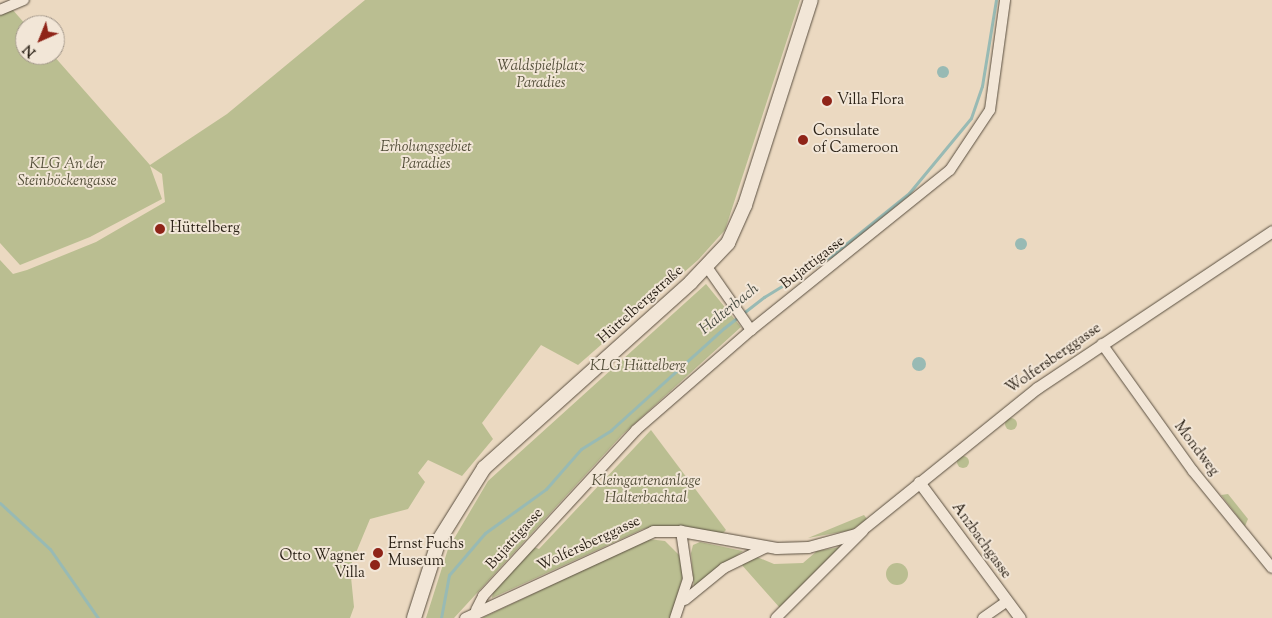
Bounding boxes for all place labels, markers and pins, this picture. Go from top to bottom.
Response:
place label: Villa Flora [837,92,904,110]
marker: Villa Flora [821,95,833,107]
place label: Consulate of Cameroon [813,122,899,157]
marker: Consulate of Cameroon [797,134,809,146]
place label: Hüttelberg [170,220,240,238]
marker: Hüttelberg [154,223,166,235]
place label: Ernst Fuchs Museum [388,535,464,570]
place label: Otto Wagner Villa [279,547,365,582]
marker: Ernst Fuchs Museum [372,547,384,559]
marker: Otto Wagner Villa [369,559,381,571]

